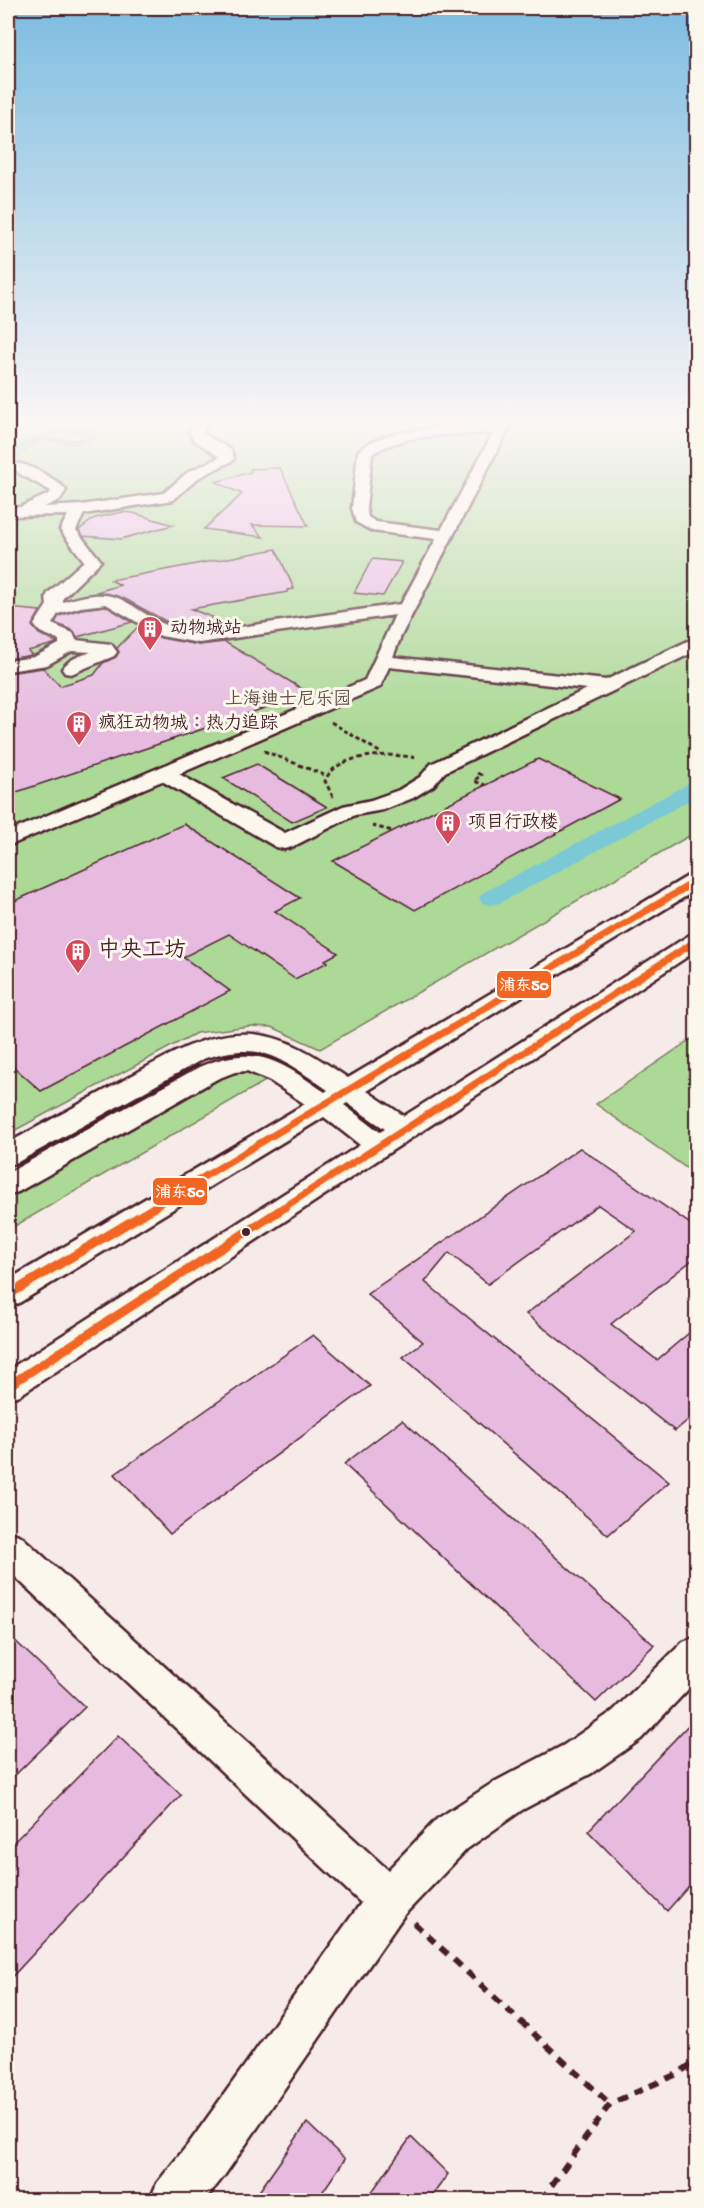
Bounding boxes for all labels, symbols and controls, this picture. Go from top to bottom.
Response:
building icon: 动物城站 [135,614,165,652]
place label: 动物城站 [170,618,242,640]
park label: 上海迪士尼乐园 [225,689,351,711]
building icon: 疯狂动物城：热力追踪 [64,709,94,747]
place label: 疯狂动物城：热力追踪 [98,713,278,735]
building icon: 项目行政楼 [433,808,463,846]
place label: 项目行政楼 [468,812,558,834]
building icon: 中央工坊 [63,937,93,975]
place label: 中央工坊 [98,937,186,965]
line badge: 浦东50 [496,970,552,999]
text: 浦东50 [499,976,549,997]
line badge: 浦东50 [152,1177,208,1206]
text: 浦东50 [155,1183,205,1204]
unlabelled marker [240,1226,252,1238]

